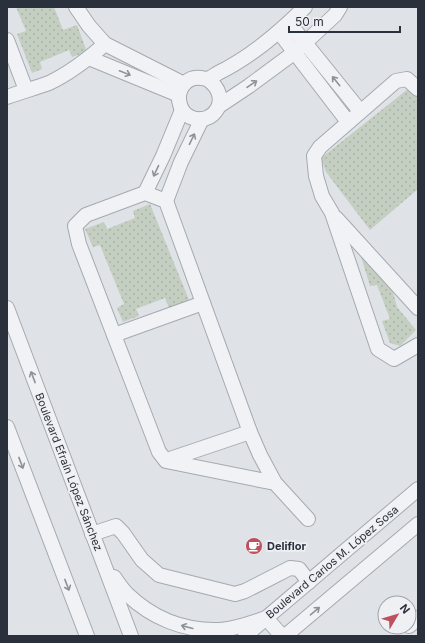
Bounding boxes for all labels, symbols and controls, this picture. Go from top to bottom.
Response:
scale bar [289,8,400,34]
text: 50 m [295,14,324,29]
one-way arrow [119,70,131,77]
one-way arrow [331,75,340,86]
one-way arrow [246,80,258,88]
one-way arrow [189,134,196,146]
one-way arrow [152,165,159,177]
one-way arrow [28,372,36,384]
street label: Boulevard Efraín López Sánchez [32,391,106,553]
one-way arrow [17,457,25,469]
street label: Boulevard Carlos M. López Sosa [263,502,401,622]
cafe icon: Deliflor [244,536,264,556]
place label: Deliflor [267,539,307,553]
one-way arrow [64,579,72,591]
north arrow [377,595,417,635]
text: N [397,601,413,616]
one-way arrow [310,606,320,615]
one-way arrow [181,623,194,630]

